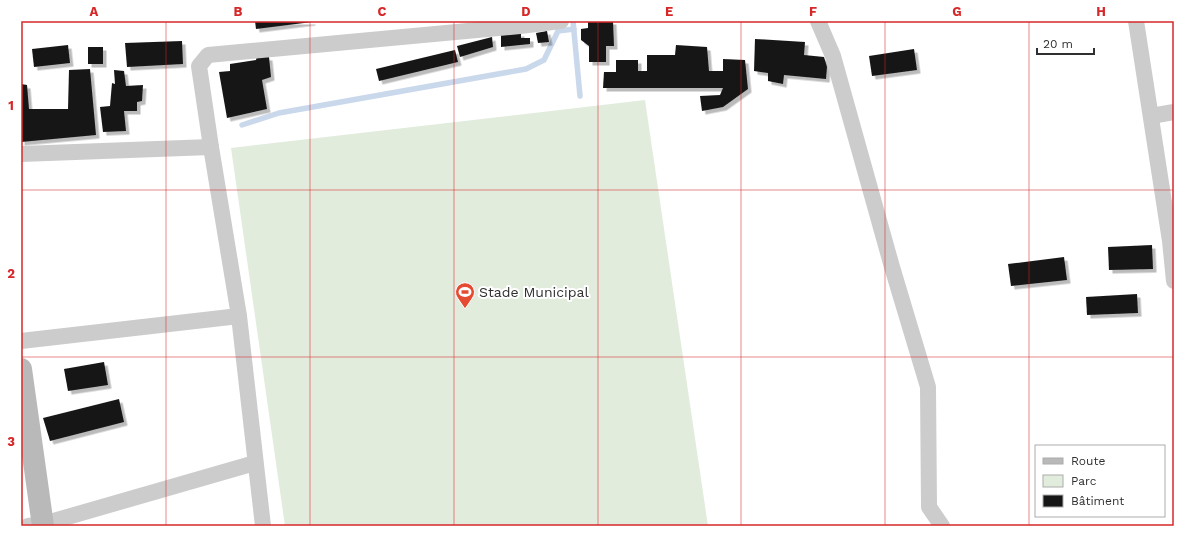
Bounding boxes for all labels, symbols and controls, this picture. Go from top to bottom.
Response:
text: A [90,4,99,19]
text: B [234,4,243,19]
text: C [378,4,387,19]
text: D [521,4,531,19]
text: E [665,4,673,19]
text: F [809,4,817,19]
text: G [952,4,962,19]
text: H [1096,4,1106,19]
scale bar [1037,30,1094,56]
text: 20 m [1043,37,1073,51]
text: 1 [8,98,14,113]
text: 2 [7,266,15,281]
sports icon: Stade Municipal [454,281,476,309]
place label: Stade Municipal [479,284,590,300]
text: 3 [7,434,15,449]
legend [1035,445,1165,517]
text: Route [1071,454,1105,468]
text: Parc [1071,474,1097,488]
text: Bâtiment [1071,494,1124,508]

